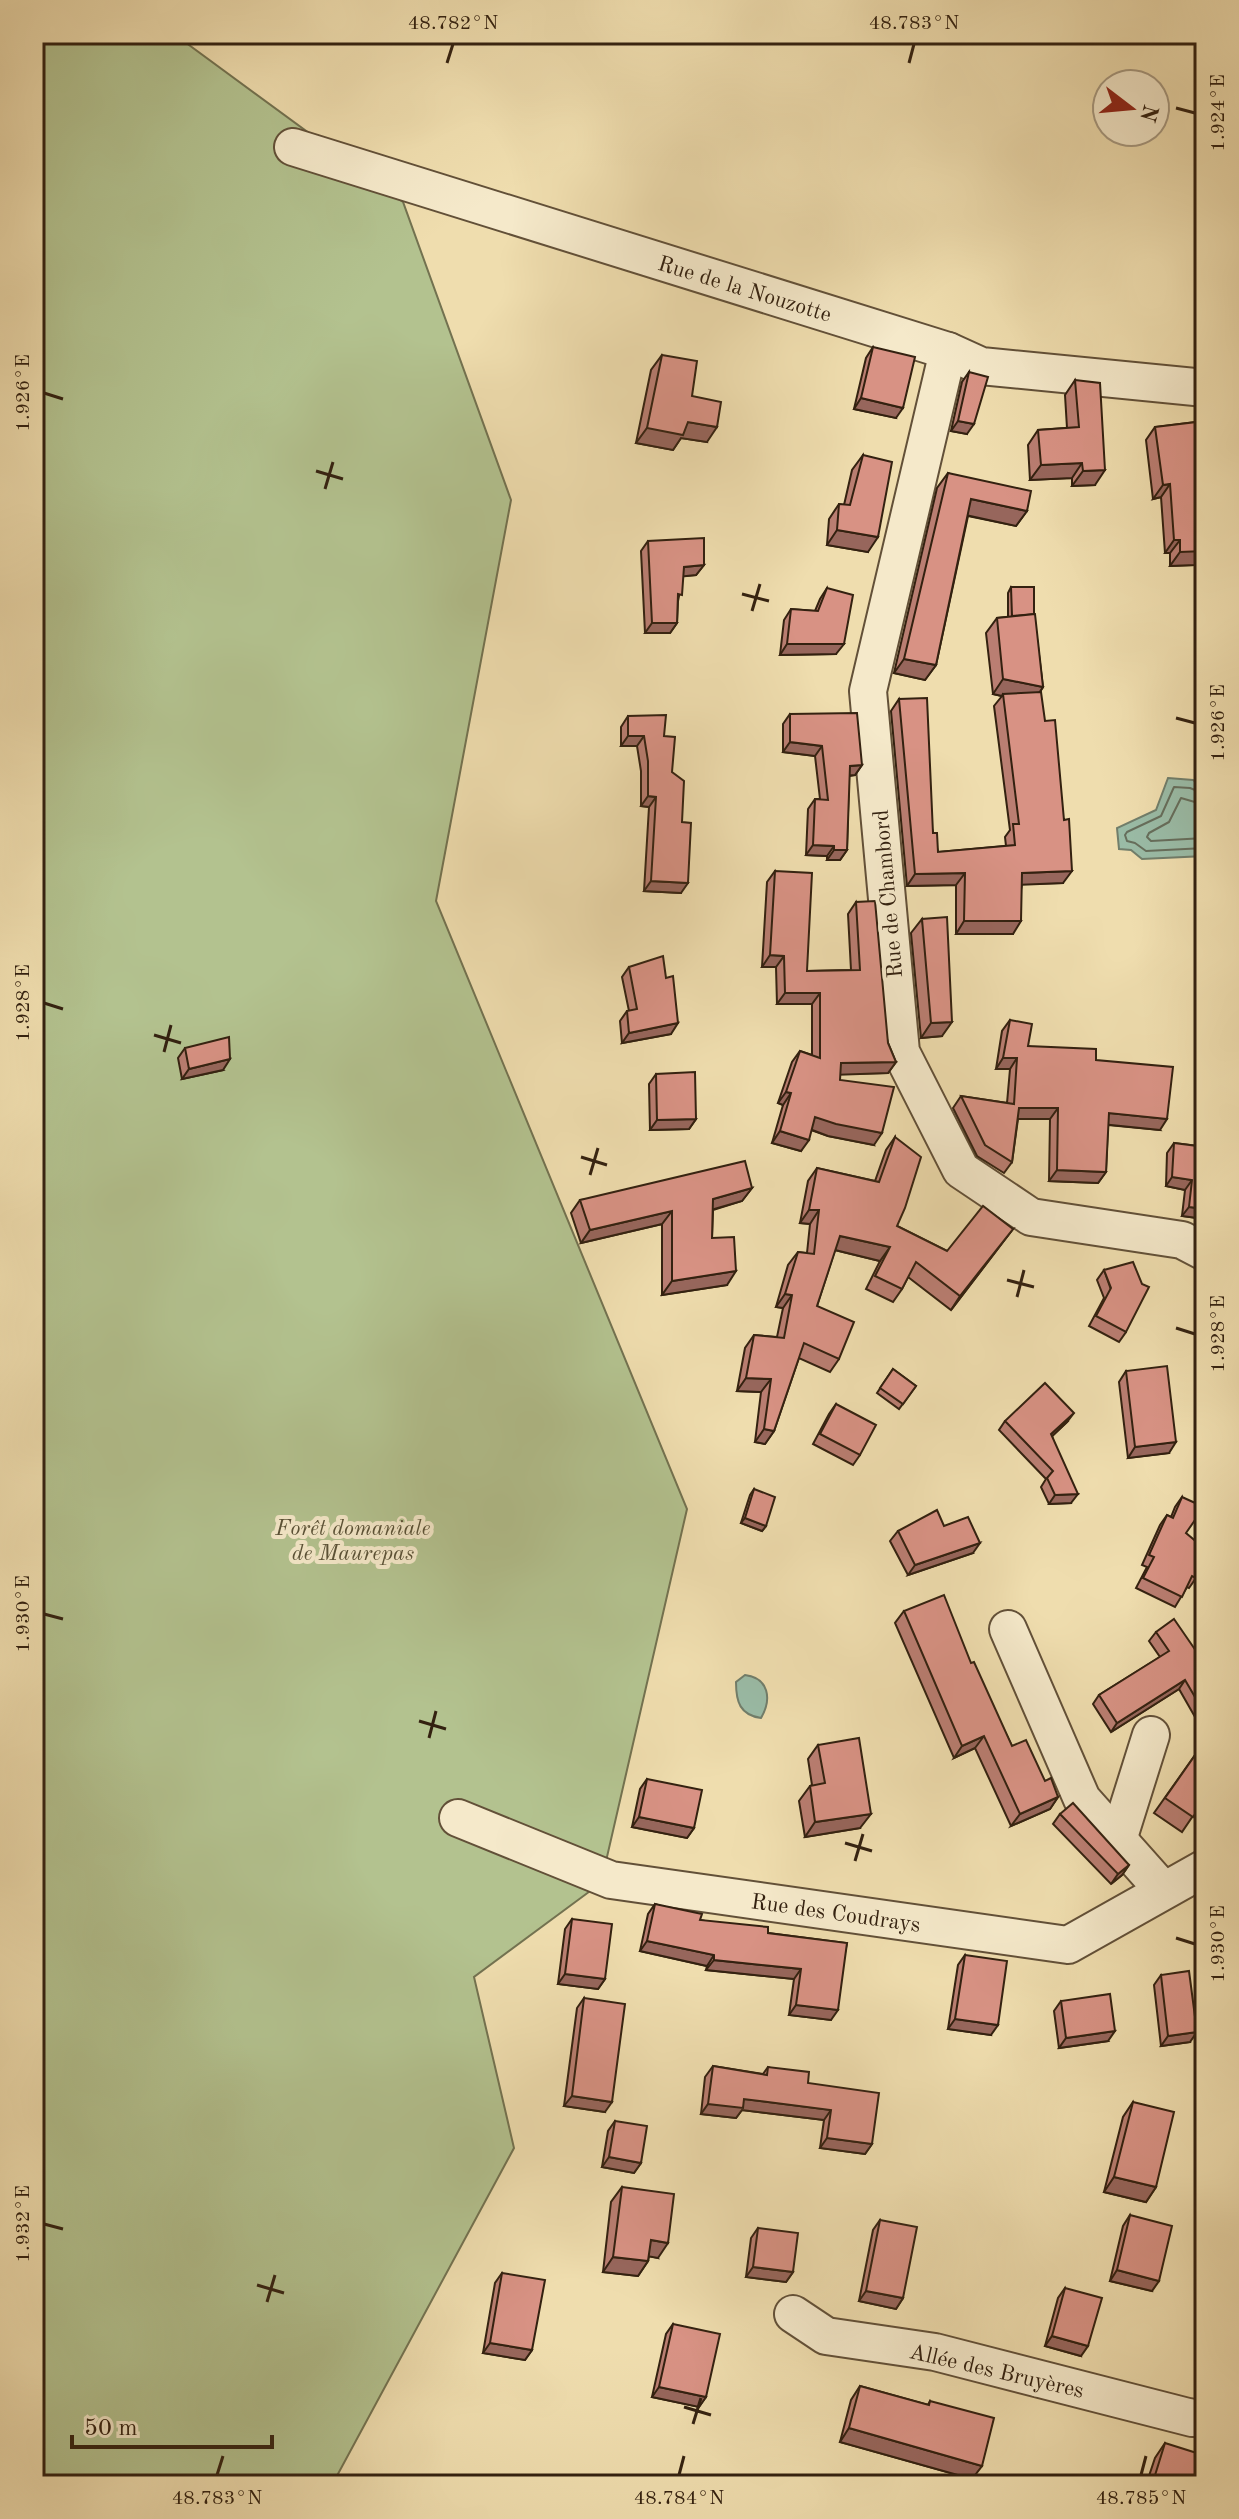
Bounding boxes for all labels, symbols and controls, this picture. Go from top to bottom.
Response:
text: 48.782°N [408,14,498,34]
text: 48.783°N [869,14,959,34]
north arrow [1091,68,1171,148]
text: 1.924°E [1209,74,1229,152]
text: N [1135,102,1161,124]
street label: Rue de la Nouzotte [655,253,834,327]
text: 1.926°E [14,354,34,432]
text: 1.926°E [1209,684,1229,762]
street label: Rue de Chambord [871,809,907,979]
text: 1.928°E [14,964,34,1042]
text: 1.928°E [1209,1295,1229,1373]
park label: Forêt domaniale de Maurepas [274,1518,431,1565]
text: 1.930°E [14,1575,34,1653]
street label: Rue des Coudrays [750,1891,922,1937]
text: 1.930°E [1209,1905,1229,1983]
text: 1.932°E [14,2185,34,2263]
street label: Allée des Bruyères [907,2341,1086,2403]
scale bar [72,2399,272,2449]
text: 50 m [84,2417,138,2441]
text: 48.783°N [172,2489,262,2509]
text: 48.784°N [634,2489,724,2509]
text: 48.785°N [1096,2489,1186,2509]

